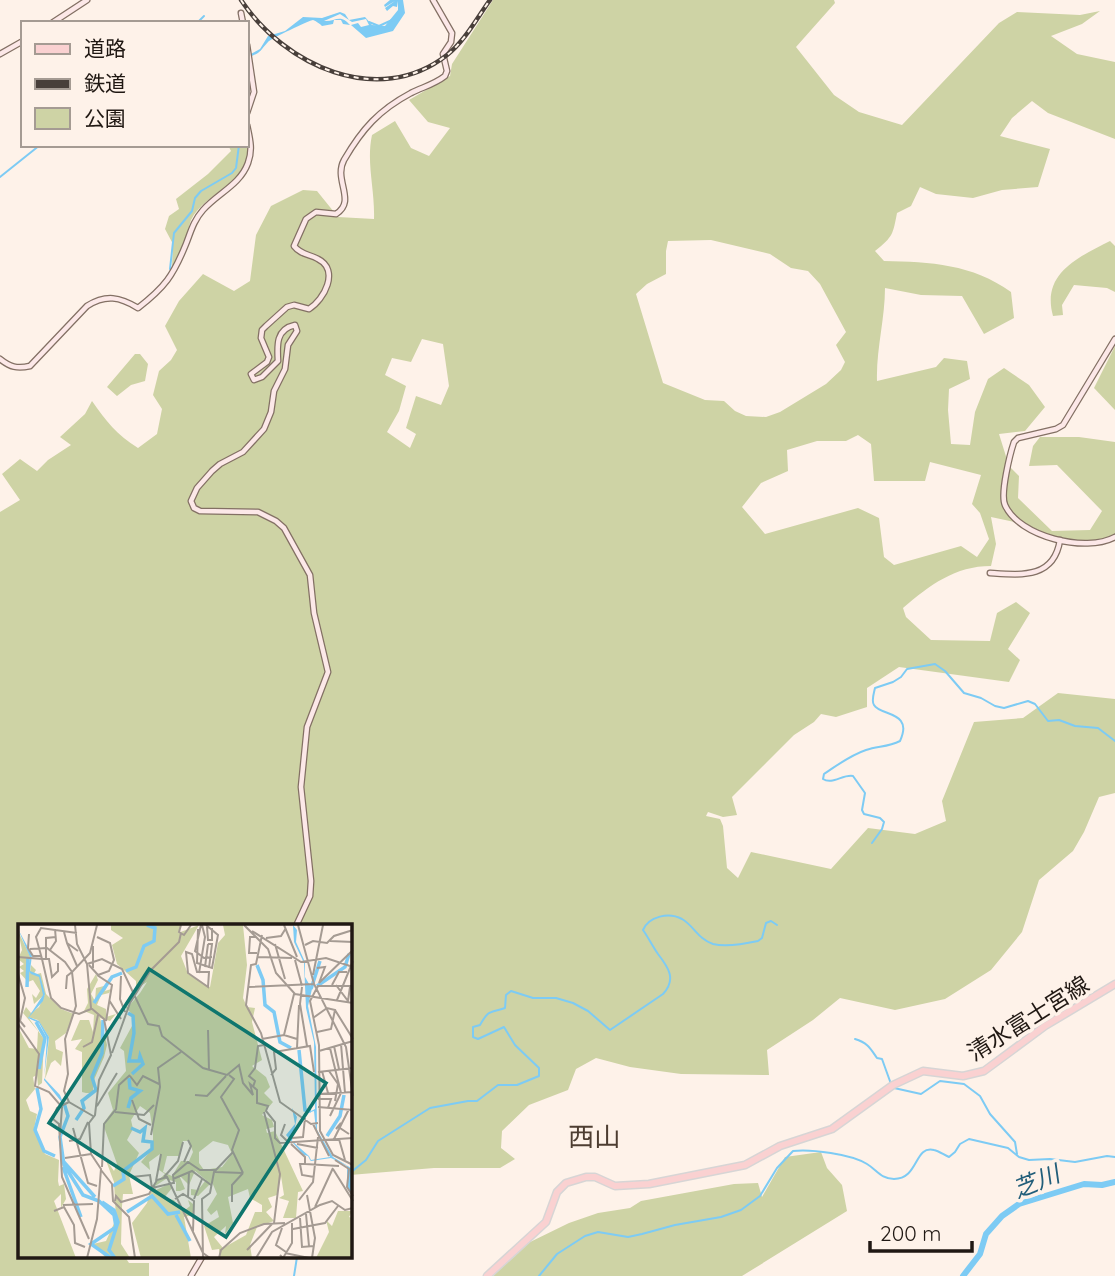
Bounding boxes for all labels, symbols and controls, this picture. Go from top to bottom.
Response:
legend [21,21,248,147]
text: 道路 [84,35,126,61]
text: 鉄道 [84,70,126,96]
text: 公園 [84,105,126,131]
inset map [18,924,352,1258]
street label: 清水富士宮線 [962,969,1094,1067]
district label: 西山 [568,1120,620,1153]
water label: 芝川 [1008,1157,1067,1204]
scale bar [870,1210,972,1254]
text: 200 m [880,1220,942,1246]

